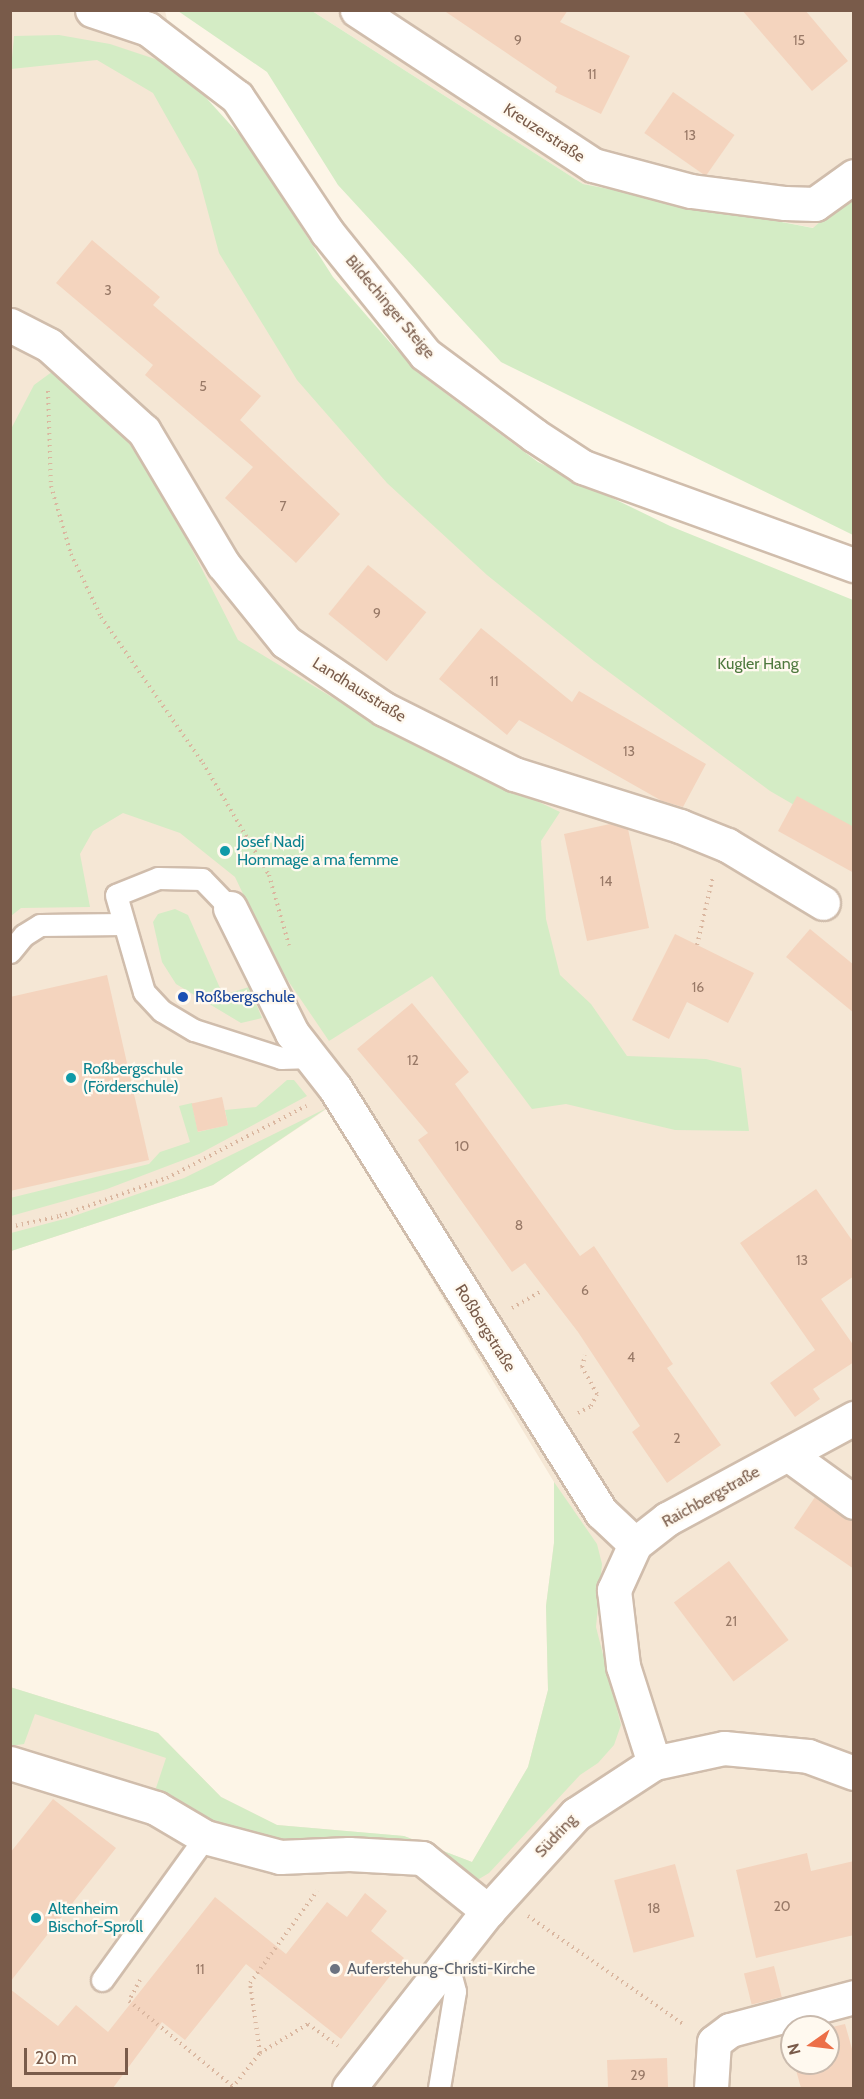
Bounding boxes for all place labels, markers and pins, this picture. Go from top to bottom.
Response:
place label: Josef Nadj Hommage a ma femme [237,832,399,870]
marker: Josef Nadj Hommage a ma femme [218,844,232,858]
place label: Roßbergschule [195,987,295,1007]
marker: Roßbergschule [176,990,190,1004]
place label: Roßbergschule (Förderschule) [83,1059,183,1097]
marker: Roßbergschule (Förderschule) [64,1071,78,1085]
place label: Altenheim Bischof-Sproll [48,1899,143,1937]
marker: Altenheim Bischof-Sproll [29,1911,43,1925]
place label: Auferstehung-Christi-Kirche [347,1959,535,1979]
marker: Auferstehung-Christi-Kirche [328,1962,342,1976]

